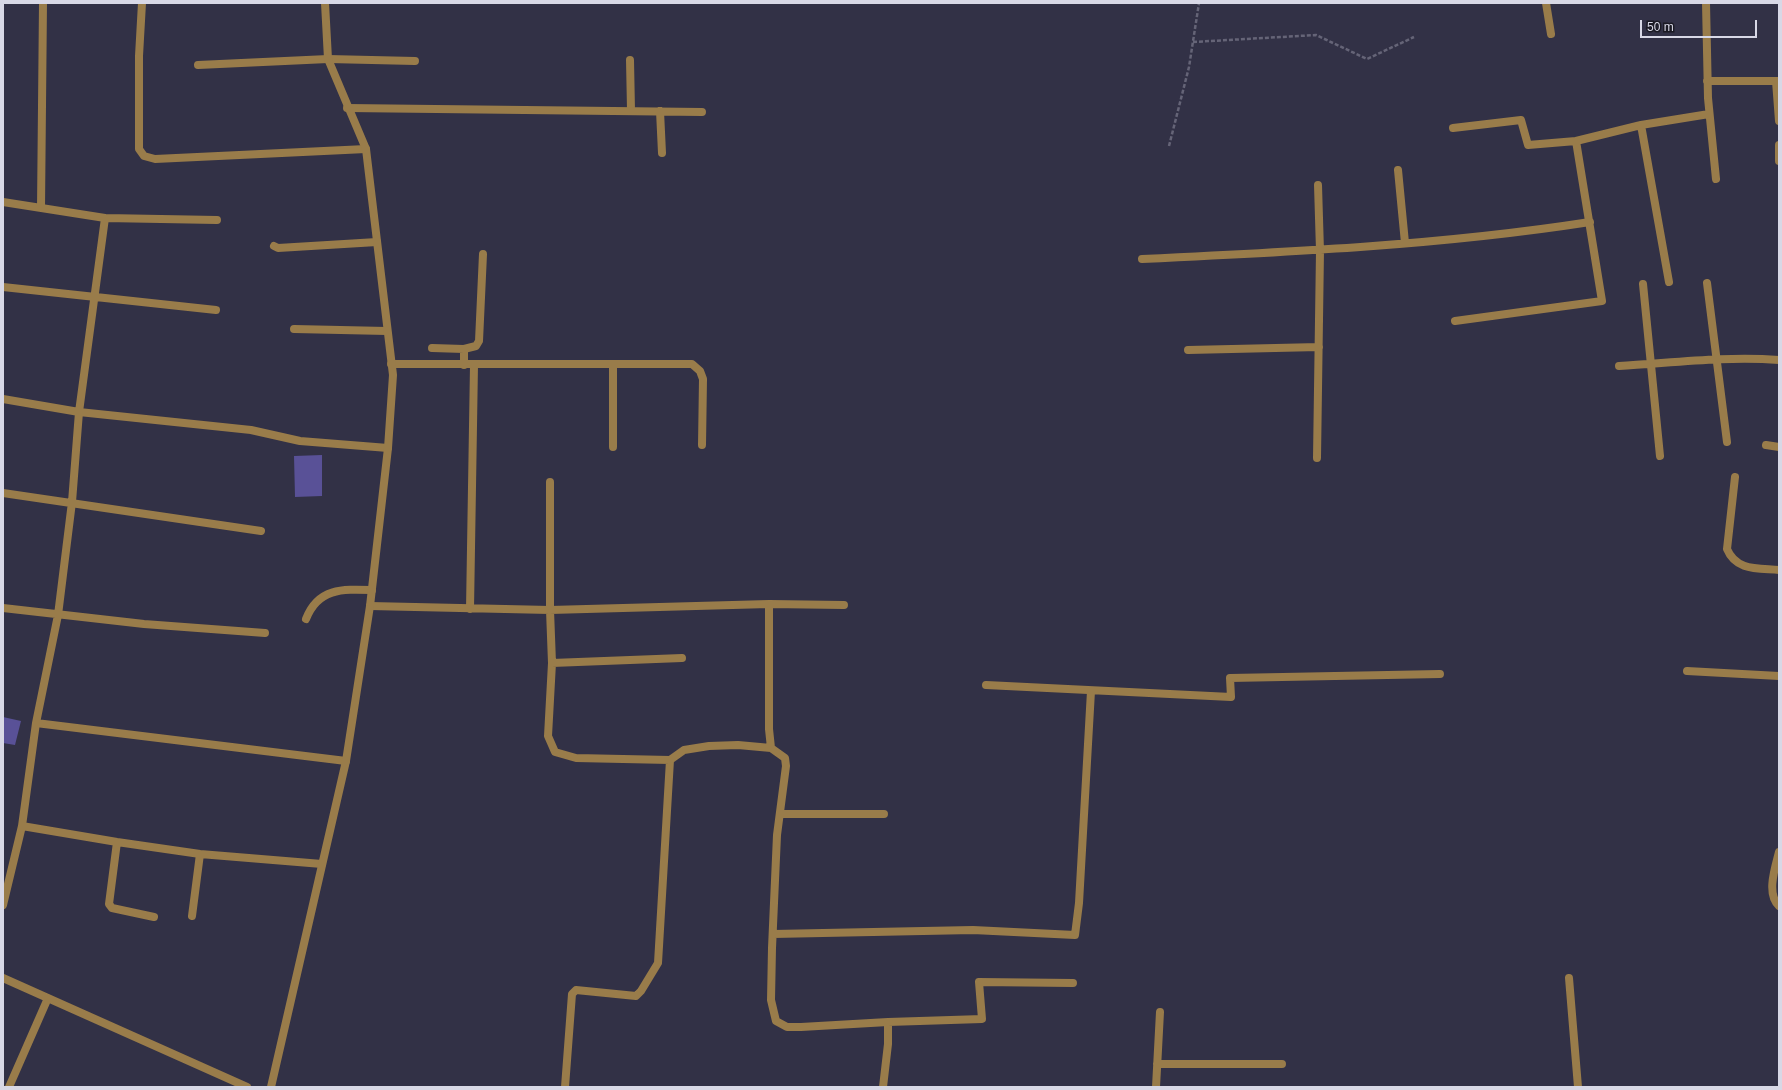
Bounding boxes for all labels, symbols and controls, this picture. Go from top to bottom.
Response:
scale bar [1642,12,1759,38]
text: 50 m [1647,20,1674,34]

